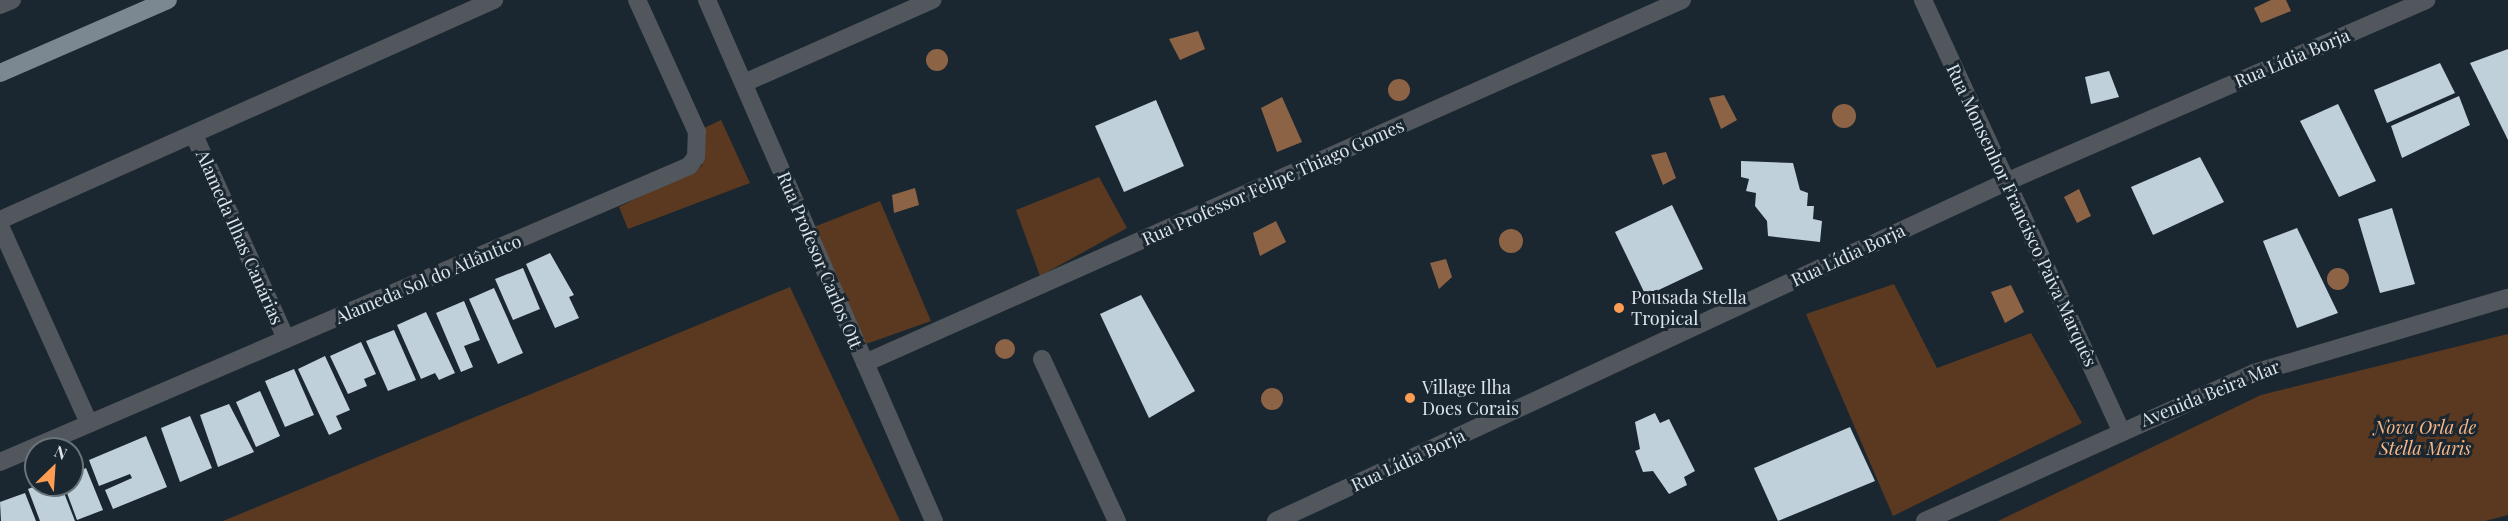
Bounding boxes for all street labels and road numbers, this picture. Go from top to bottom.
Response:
street label: Rua Lídia Borja [2231,24,2353,92]
street label: Rua Monsenhor Francisco Paiva Marquês [1942,60,2102,370]
street label: Rua Professor Felipe Thiago Gomes [1138,114,1408,250]
street label: Alameda Ilhas Canárias [192,146,288,328]
street label: Rua Profesor Carlos Ott [773,168,867,352]
street label: Rua Lídia Borja [1787,219,1909,291]
street label: Alameda Sol do Atlântico [331,230,525,328]
street label: Avenida Beira Mar [2137,355,2283,431]
street label: Rua Lídia Borja [1347,424,1469,496]

